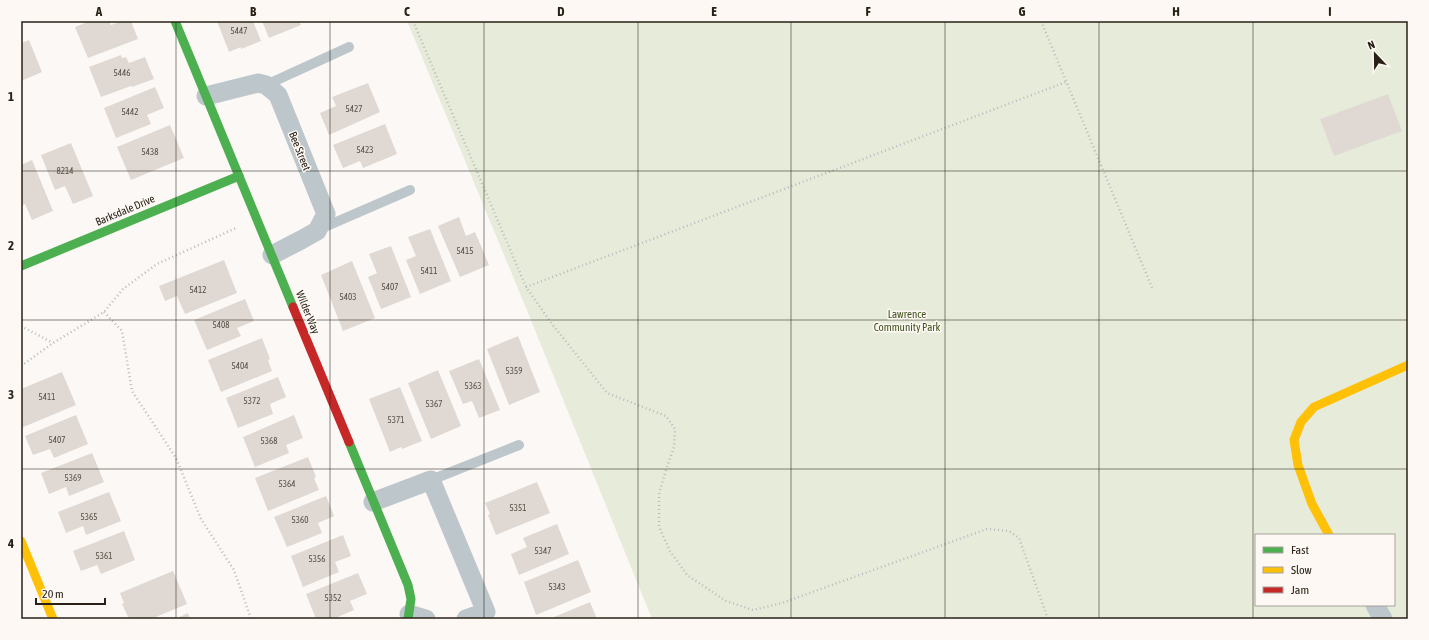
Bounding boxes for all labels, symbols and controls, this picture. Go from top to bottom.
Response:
text: A [95,4,103,19]
text: B [250,4,257,19]
text: C [404,4,410,19]
text: D [557,4,565,19]
text: E [711,4,717,19]
text: F [865,4,871,19]
text: G [1019,4,1026,19]
text: H [1172,4,1180,19]
text: I [1328,4,1332,19]
house number: 5447 [231,26,247,36]
north arrow [1355,34,1395,74]
text: N [1366,38,1377,52]
house number: 5446 [114,68,130,78]
text: 1 [8,89,14,104]
house number: 5427 [346,104,362,114]
house number: 5442 [122,107,138,117]
street label: Bee Street [287,130,313,172]
house number: 5423 [357,145,373,155]
house number: 5438 [142,147,158,157]
house number: 8214 [57,166,73,176]
street label: Barksdale Drive [94,192,156,228]
text: 2 [8,238,14,253]
house number: 5415 [457,246,473,256]
house number: 5411 [421,266,437,276]
house number: 5407 [382,282,398,292]
house number: 5412 [190,285,206,295]
street label: Wilder Way [294,289,322,336]
house number: 5403 [340,292,356,302]
park label: Lawrence Community Park [874,308,941,333]
house number: 5408 [213,320,229,330]
house number: 5404 [232,361,248,371]
house number: 5359 [506,366,522,376]
house number: 5363 [465,381,481,391]
text: 3 [8,387,14,402]
house number: 5411 [39,392,55,402]
house number: 5372 [244,396,260,406]
house number: 5367 [426,399,442,409]
house number: 5371 [388,415,404,425]
house number: 5407 [49,435,65,445]
house number: 5368 [261,436,277,446]
house number: 5369 [65,473,81,483]
house number: 5364 [279,479,295,489]
house number: 5351 [510,503,526,513]
house number: 5365 [81,512,97,522]
house number: 5360 [292,515,308,525]
legend [1255,534,1395,606]
text: 4 [7,536,14,551]
text: Fast [1291,543,1309,557]
house number: 5347 [535,546,551,556]
house number: 5361 [96,551,112,561]
house number: 5356 [309,554,325,564]
text: Slow [1291,563,1312,577]
scale bar [36,580,105,606]
house number: 5343 [549,582,565,592]
text: Jam [1291,583,1309,597]
text: 20 m [42,587,64,601]
house number: 5352 [325,593,341,603]

